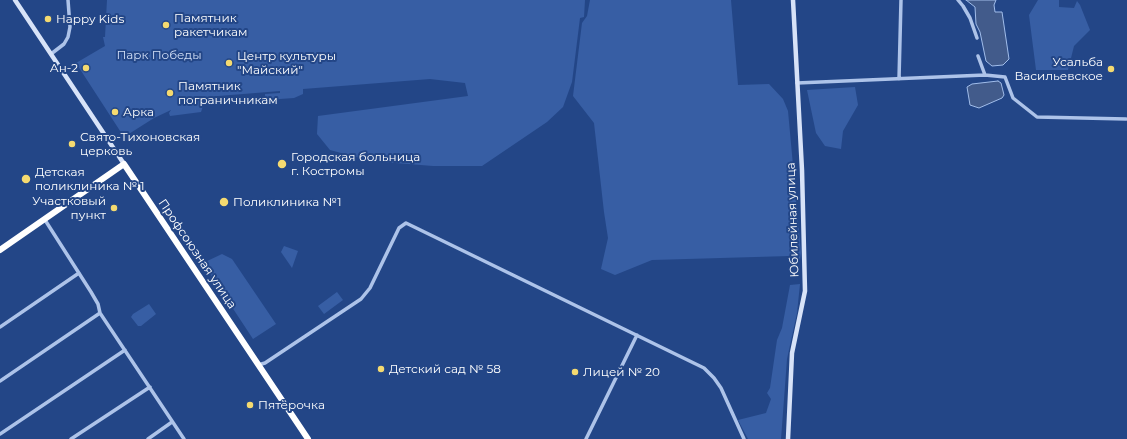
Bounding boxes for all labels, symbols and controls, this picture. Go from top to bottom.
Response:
place label: Памятник ракетчикам [174,11,248,39]
place label: Happy Kids [56,12,124,26]
marker: Happy Kids [43,14,53,24]
marker: Памятник ракетчикам [161,20,171,30]
park label: Парк Победы [116,48,202,62]
place label: Центр культуры "Майский" [237,49,336,77]
place label: Усальба Васильевское [1014,55,1103,83]
marker: Центр культуры "Майский" [224,58,234,68]
place label: Ан-2 [50,61,78,75]
marker: Ан-2 [81,63,91,73]
marker: Усальба Васильевское [1106,64,1116,74]
place label: Памятник пограничникам [178,79,278,107]
marker: Памятник пограничникам [165,88,175,98]
place label: Арка [123,105,154,119]
marker: Арка [110,107,120,117]
place label: Свято-Тихоновская церковь [80,130,200,158]
marker: Свято-Тихоновская церковь [67,139,77,149]
place label: Городская больница г. Костромы [291,150,420,178]
marker: Городская больница г. Костромы [276,158,288,170]
street label: Юбилейная улица [784,162,802,278]
place label: Детская поликлиника № 1 [35,165,145,193]
marker: Детская поликлиника № 1 [20,173,32,185]
place label: Участковый пункт [32,194,106,222]
place label: Поликлиника №1 [233,195,342,209]
street label: Профсоюзная улица [155,196,239,312]
marker: Поликлиника №1 [218,196,230,208]
marker: Участковый пункт [109,203,119,213]
place label: Детский сад № 58 [389,362,501,376]
marker: Детский сад № 58 [376,364,386,374]
place label: Лицей № 20 [583,365,660,379]
marker: Лицей № 20 [570,367,580,377]
place label: Пятёрочка [258,398,325,412]
marker: Пятёрочка [245,400,255,410]

